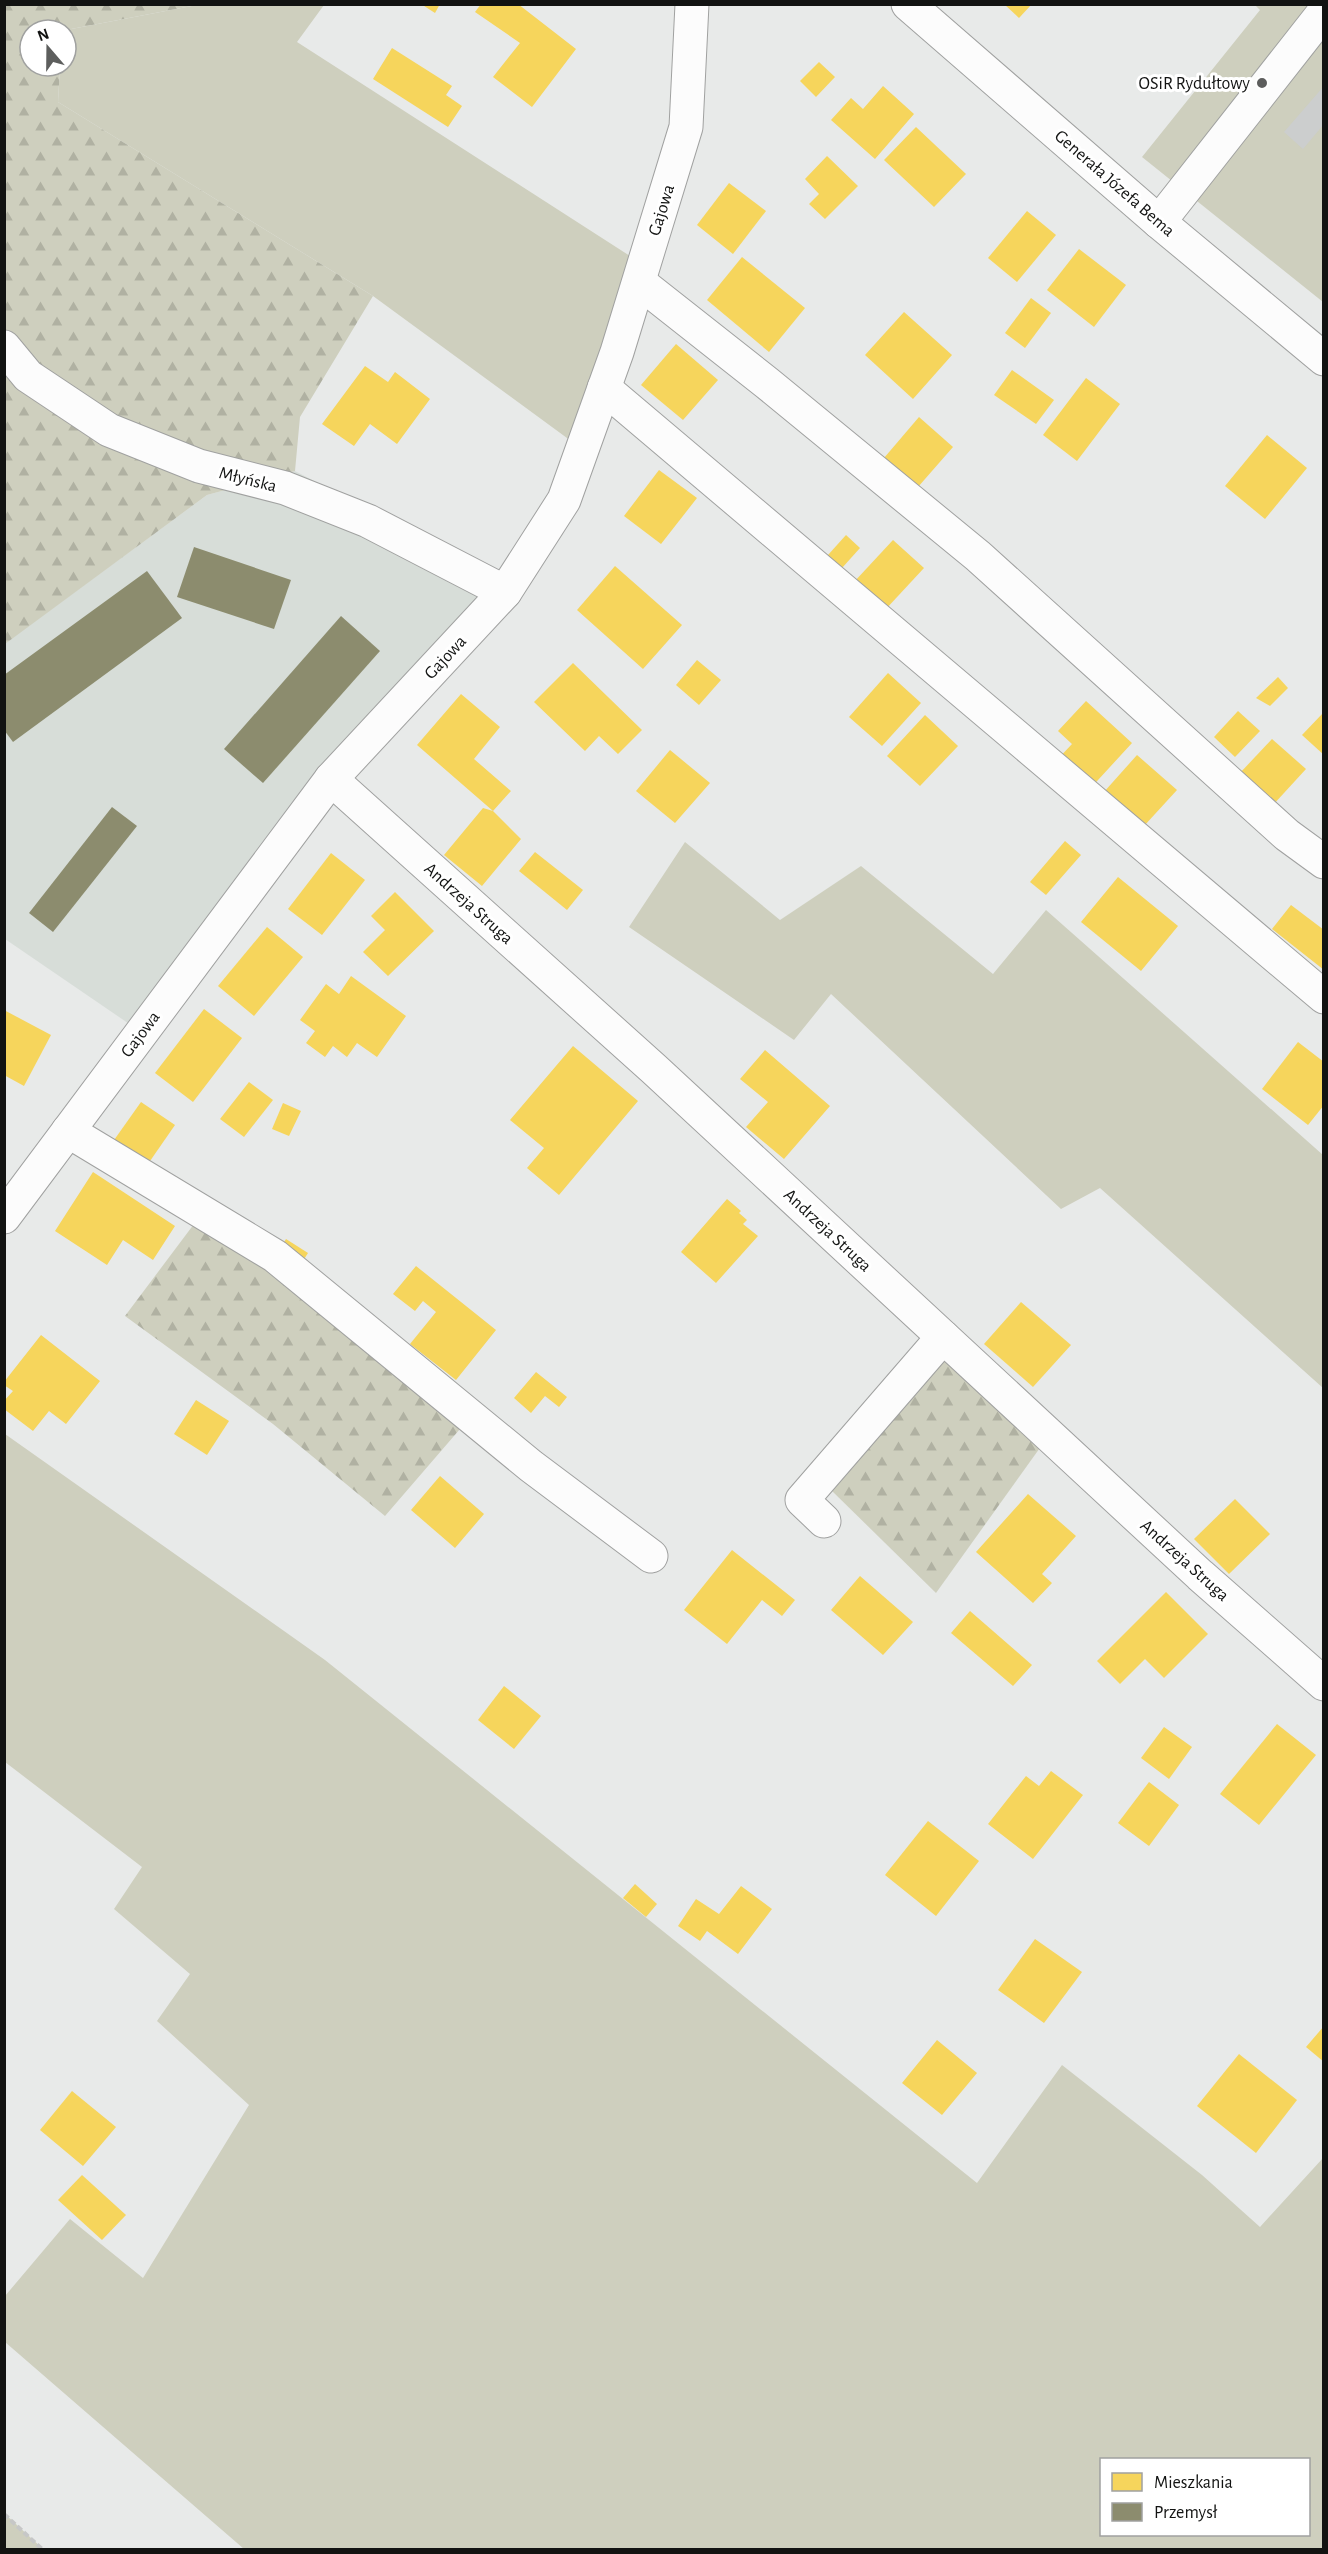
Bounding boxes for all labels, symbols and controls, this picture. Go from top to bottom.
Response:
north arrow [18,18,78,78]
text: N [35,25,51,44]
place label: OSiR Rydułtowy [1139,75,1250,93]
marker: OSiR Rydułtowy [1255,76,1269,90]
street label: Generała Józefa Bema [1051,127,1178,241]
street label: Gajowa [646,183,678,238]
street label: Młyńska [217,464,278,496]
street label: Gajowa [421,632,470,683]
street label: Andrzeja Struga [421,859,516,948]
street label: Gajowa [118,1008,164,1061]
street label: Andrzeja Struga [780,1186,875,1276]
street label: Andrzeja Struga [1137,1516,1232,1605]
legend [1100,2458,1310,2536]
text: Mieszkania [1154,2474,1233,2492]
text: Przemysł [1154,2504,1218,2522]

